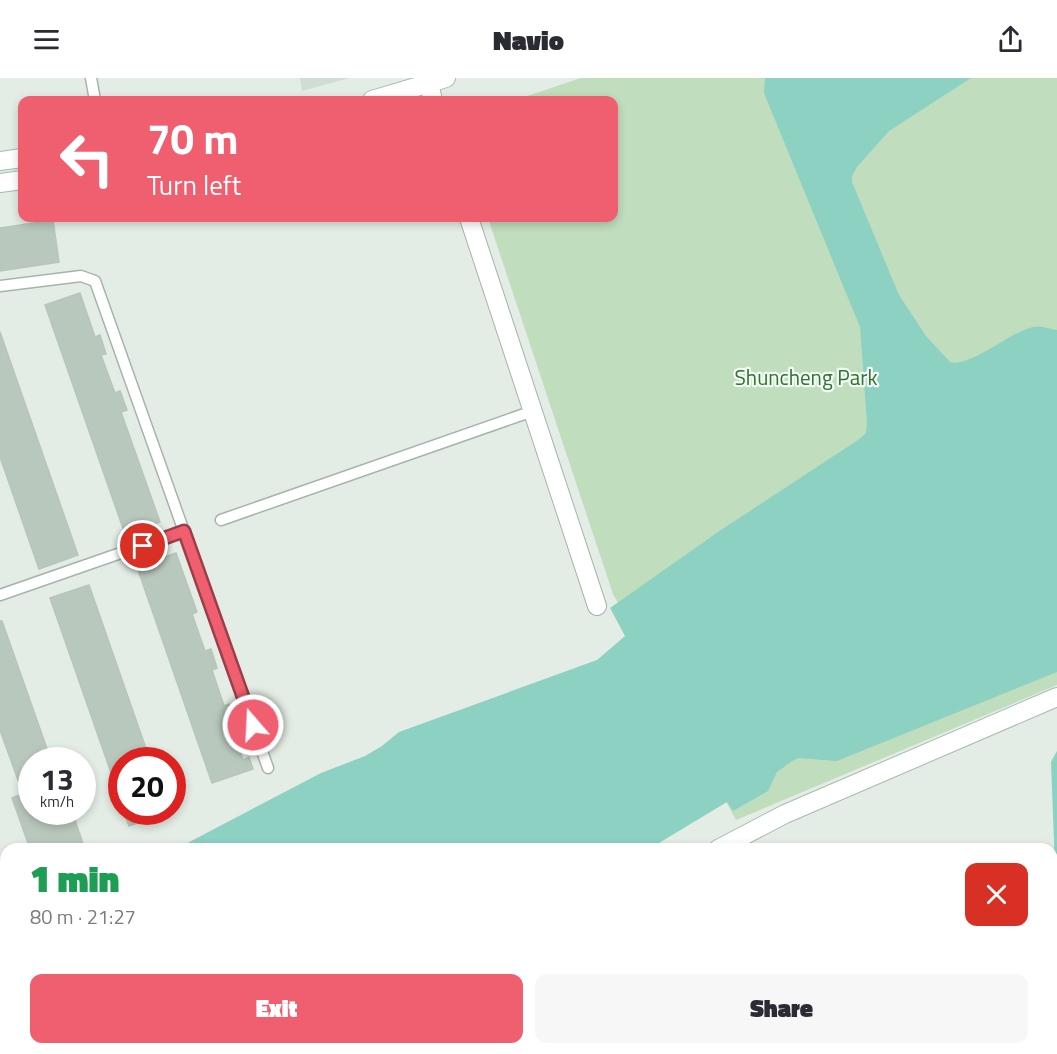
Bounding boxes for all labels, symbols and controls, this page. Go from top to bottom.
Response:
text: Navio [493,19,564,60]
icon: menu [30,23,63,56]
icon: share [994,23,1027,56]
text: 70 m [147,106,239,170]
icon: left [48,120,126,198]
text: Turn left [147,164,241,205]
park label: Shuncheng Park [734,361,878,393]
pin [117,520,168,571]
icon: arrive [126,529,159,562]
position arrow [221,693,285,757]
speed limit sign: 20 [108,747,186,825]
text: 13 [40,756,74,802]
text: km/h [40,790,74,813]
text: 1 min [30,851,119,906]
button: close [965,863,1028,926]
text: 80 m · 21:27 [30,901,136,932]
button: Exit [30,974,523,1043]
button: Share [535,974,1028,1043]

